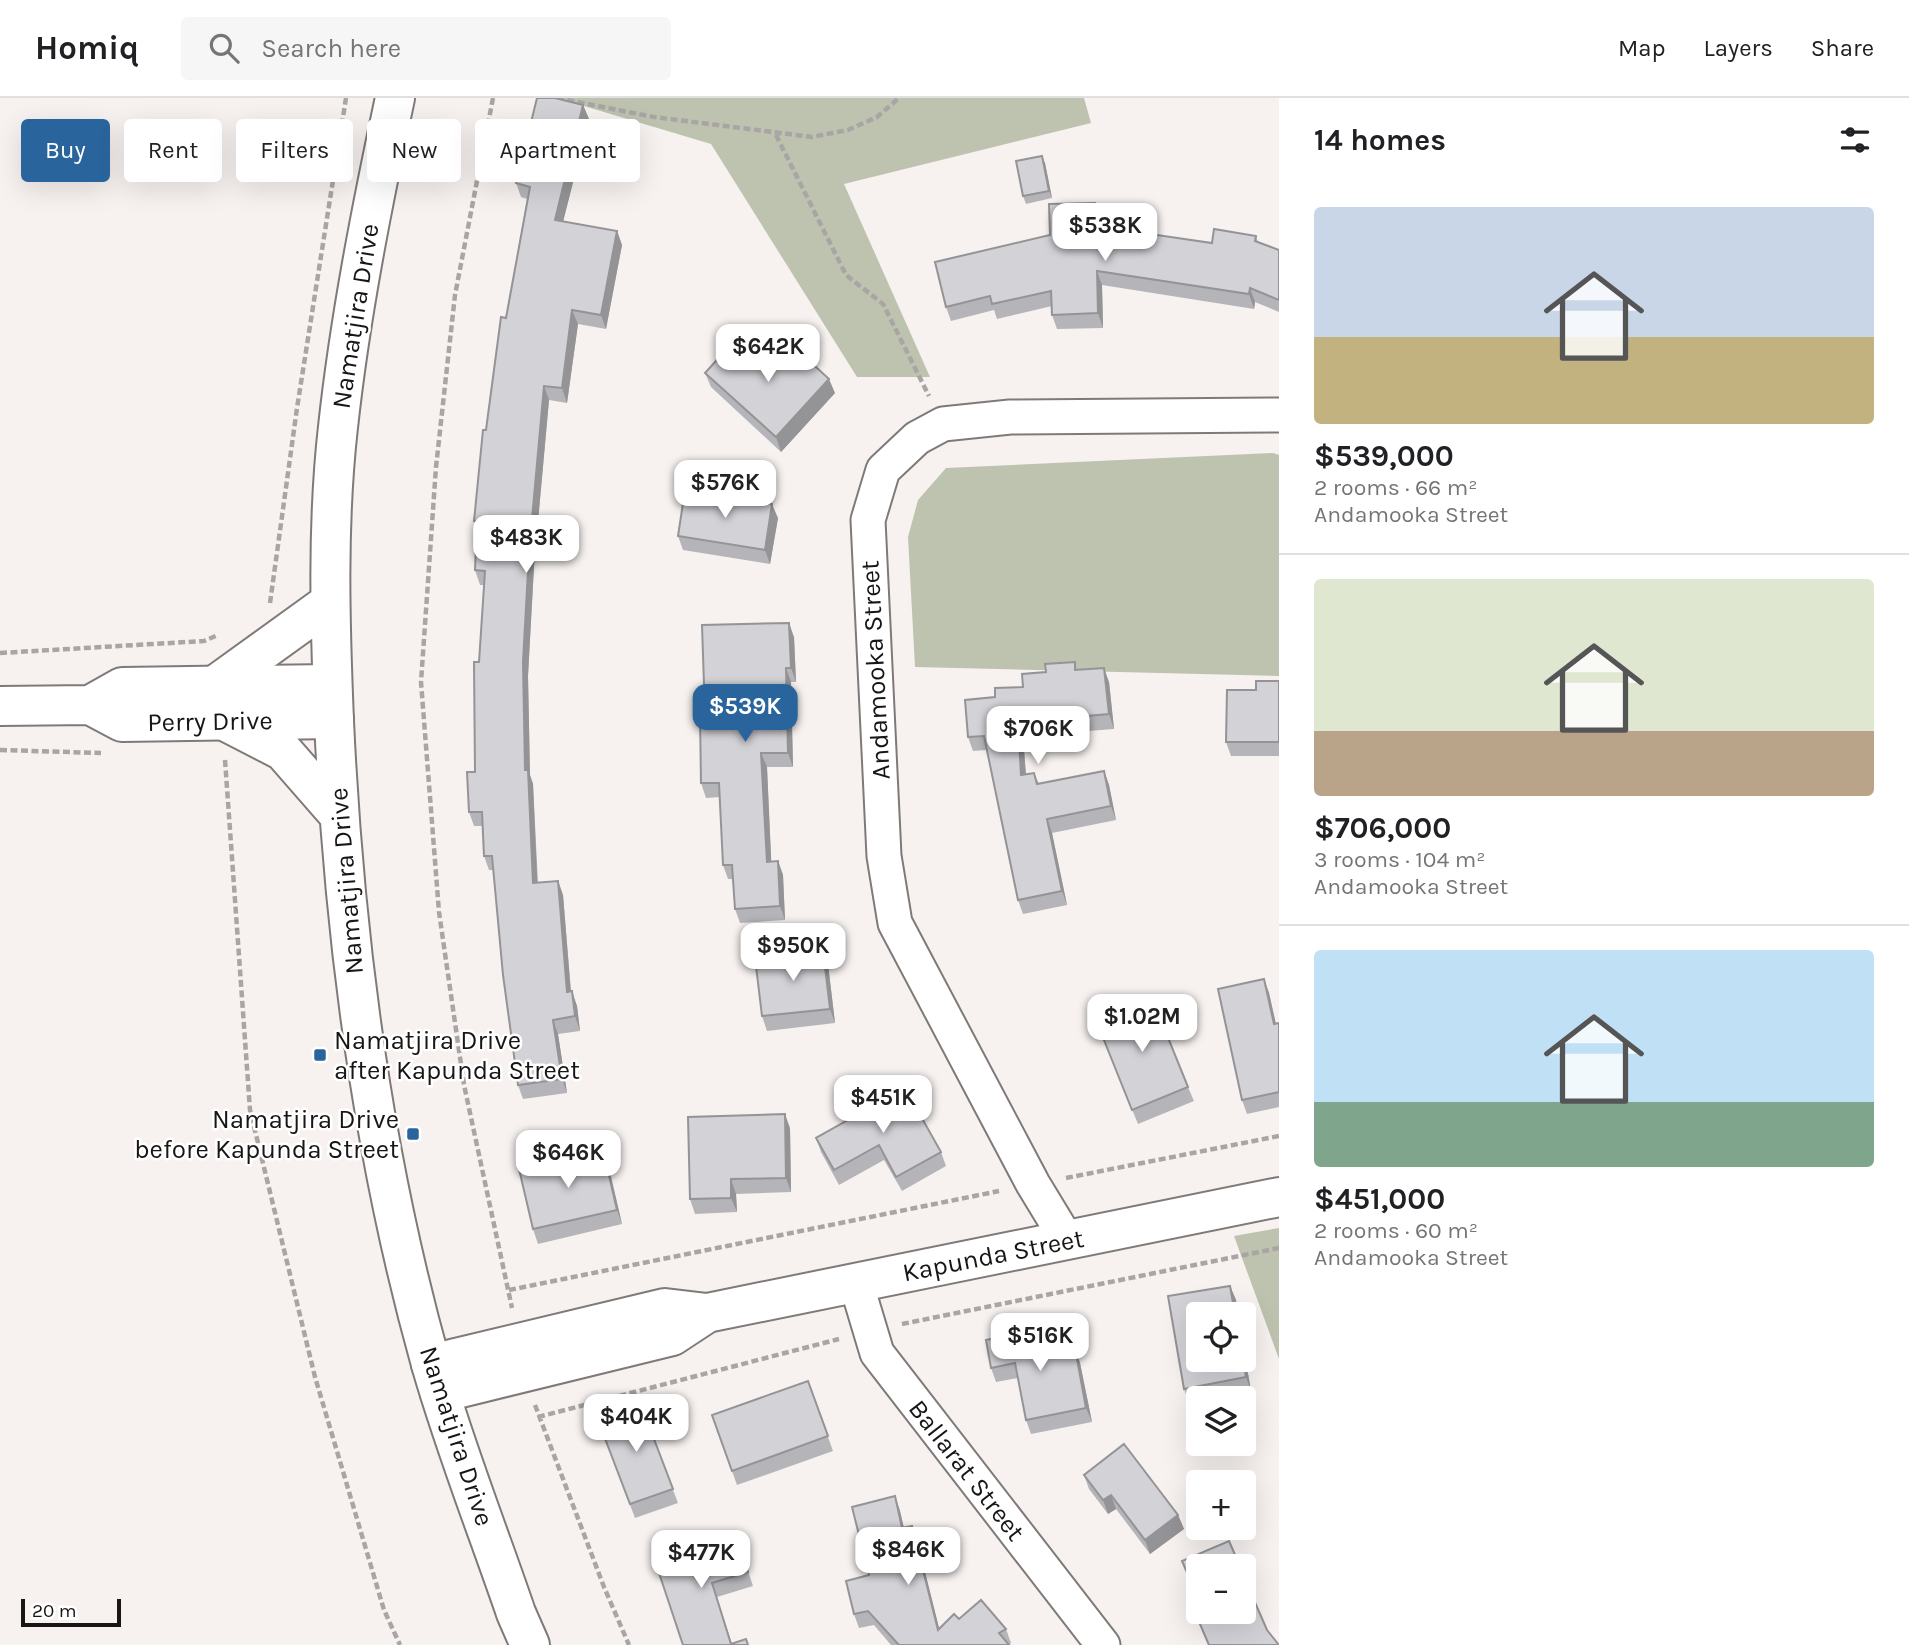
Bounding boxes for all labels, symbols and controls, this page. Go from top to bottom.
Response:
search box [181,17,671,80]
text: Homiq [35,29,139,67]
icon: search [205,29,243,67]
text: Search here [261,33,401,64]
text: Map [1618,34,1666,62]
text: Layers [1704,34,1773,62]
text: Share [1811,34,1874,62]
chip: Buy [21,119,110,182]
chip: Rent [124,119,222,182]
chip: Filters [236,119,353,182]
chip: New [367,119,461,182]
chip: Apartment [475,119,640,182]
icon: filters [1836,121,1874,159]
text: 14 homes [1314,122,1446,158]
pin: $538K [1056,204,1154,263]
text: $538K [1068,212,1142,239]
street label: Namatjira Drive [326,221,385,411]
icon: home [1531,253,1657,379]
pin: $642K [719,324,817,384]
text: $642K [732,333,804,360]
text: $539,000 [1314,438,1454,474]
pin: $576K [676,460,774,520]
text: $576K [690,469,760,496]
text: 2 rooms · 66 m² [1314,474,1477,501]
text: Andamooka Street [1314,501,1508,528]
pin: $483K [477,516,575,575]
text: $483K [489,524,563,551]
street label: Andamooka Street [854,559,897,780]
icon: home [1531,625,1657,751]
pin: $539K [696,684,794,744]
text: $539K [709,693,781,720]
street label: Perry Drive [147,705,273,738]
pin: $706K [989,706,1087,766]
text: $706K [1003,715,1073,742]
street label: Namatjira Drive [323,786,370,975]
text: $706,000 [1314,810,1451,846]
text: 3 rooms · 104 m² [1314,846,1485,873]
text: Andamooka Street [1314,873,1508,900]
pin: $950K [744,924,842,983]
text: $950K [757,932,829,959]
pin: $1.02M [1085,995,1199,1054]
icon: home [1531,996,1657,1122]
text: $1.02M [1103,1003,1181,1030]
place label: Namatjira Drive after Kapunda Street [334,1025,580,1086]
marker: Namatjira Drive after Kapunda Street [312,1047,328,1063]
pin: $451K [834,1076,932,1135]
text: $451K [850,1084,916,1111]
place label: Namatjira Drive before Kapunda Street [134,1104,399,1165]
marker: Namatjira Drive before Kapunda Street [405,1126,421,1142]
pin: $646K [519,1130,617,1190]
text: $646K [532,1139,604,1166]
text: $451,000 [1314,1181,1445,1217]
text: 2 rooms · 60 m² [1314,1217,1478,1244]
street label: Kapunda Street [900,1223,1087,1288]
text: Andamooka Street [1314,1244,1508,1271]
map controls [1186,1302,1256,1624]
button: locate [1186,1302,1256,1372]
pin: $516K [991,1314,1089,1373]
text: $516K [1007,1322,1073,1349]
street label: Namatjira Drive [413,1342,500,1530]
button: layers [1186,1386,1256,1456]
pin: $404K [587,1394,685,1454]
street label: Ballarat Street [902,1394,1031,1547]
text: $404K [600,1403,672,1430]
button: + [1186,1470,1256,1540]
pin: $846K [859,1528,957,1587]
pin: $477K [652,1530,750,1590]
text: $846K [871,1536,945,1563]
text: $477K [667,1539,735,1566]
button: − [1186,1554,1256,1624]
scale bar [21,1596,121,1628]
text: 20 m [32,1600,77,1622]

